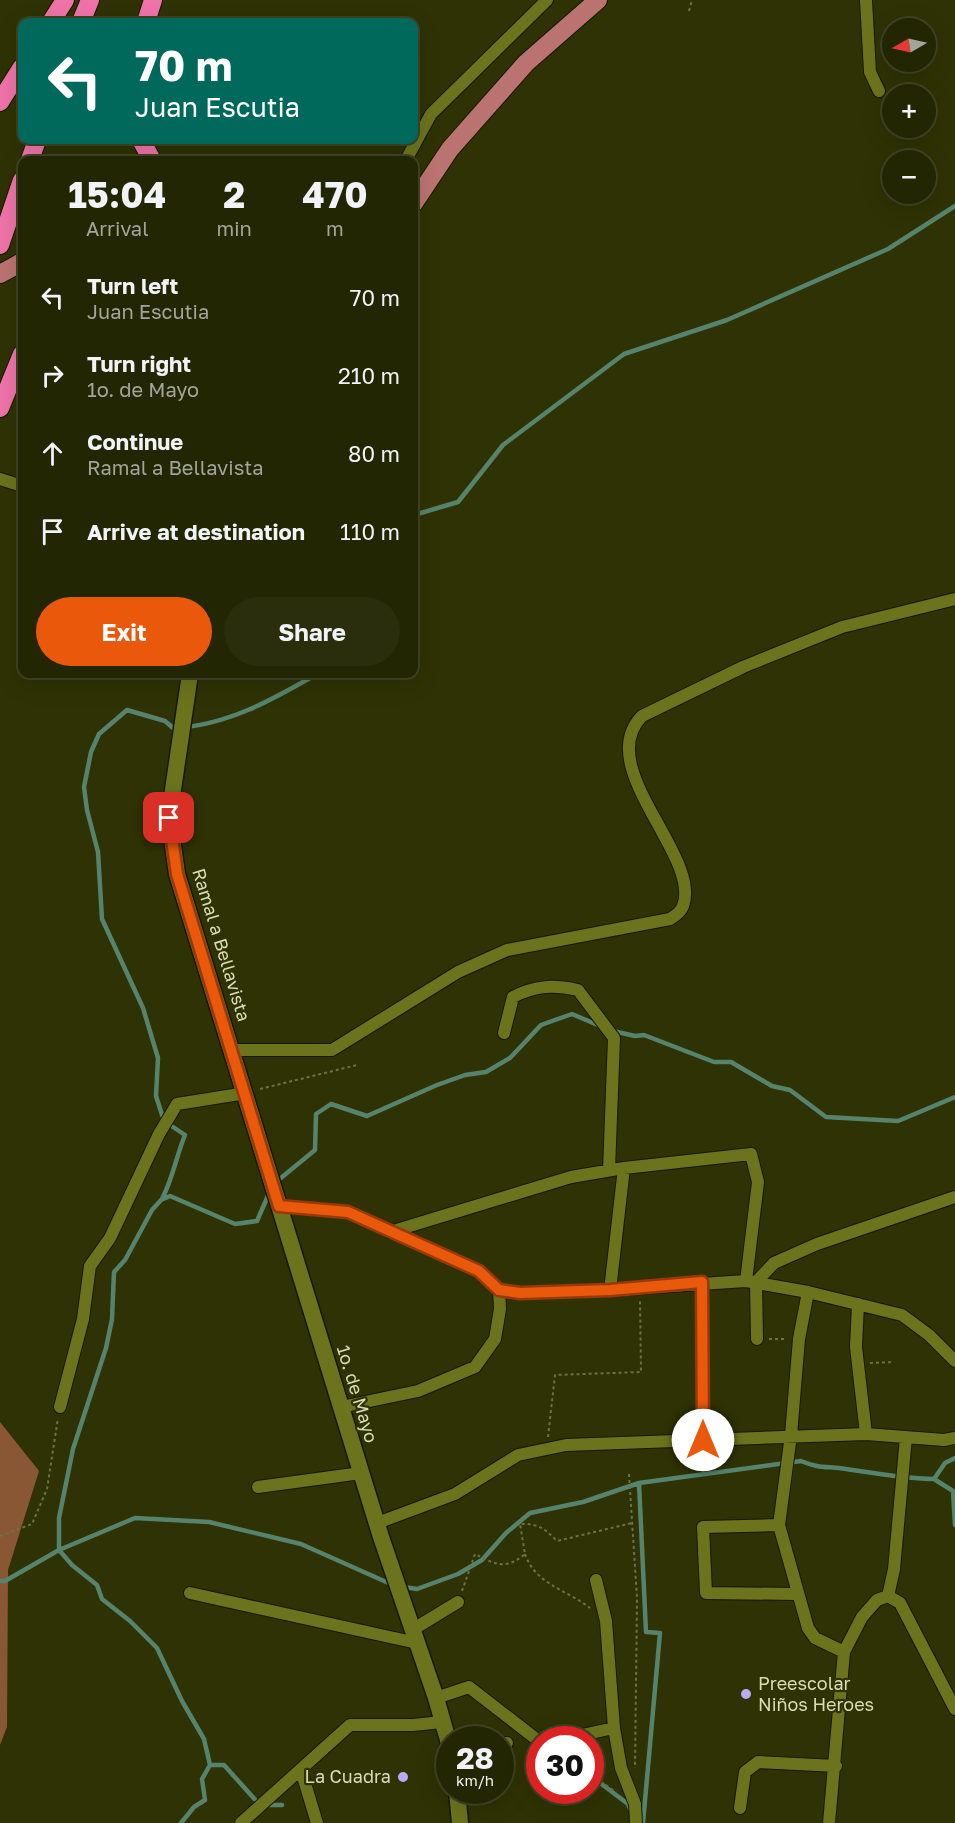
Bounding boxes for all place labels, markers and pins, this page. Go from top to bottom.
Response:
pin [143,792,194,843]
place label: Preescolar Niños Heroes [758,1672,874,1715]
marker: Preescolar Niños Heroes [739,1687,753,1701]
place label: La Cuadra [305,1765,391,1787]
marker: La Cuadra [396,1770,410,1784]

